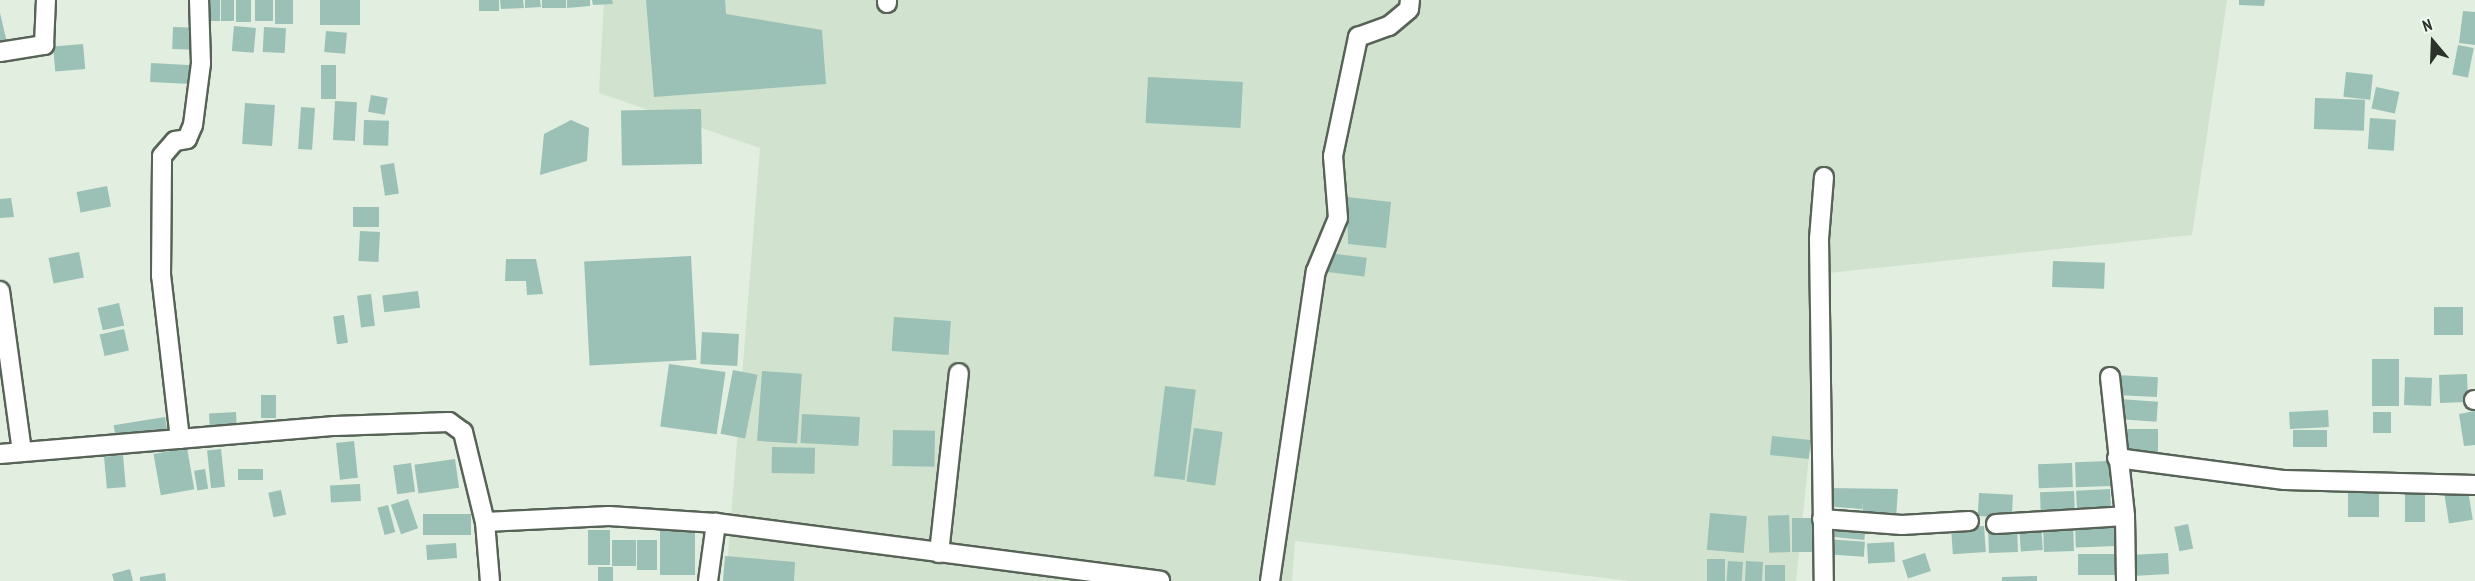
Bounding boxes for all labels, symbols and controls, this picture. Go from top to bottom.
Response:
north arrow [2403,12,2463,72]
text: N [2420,14,2434,36]

